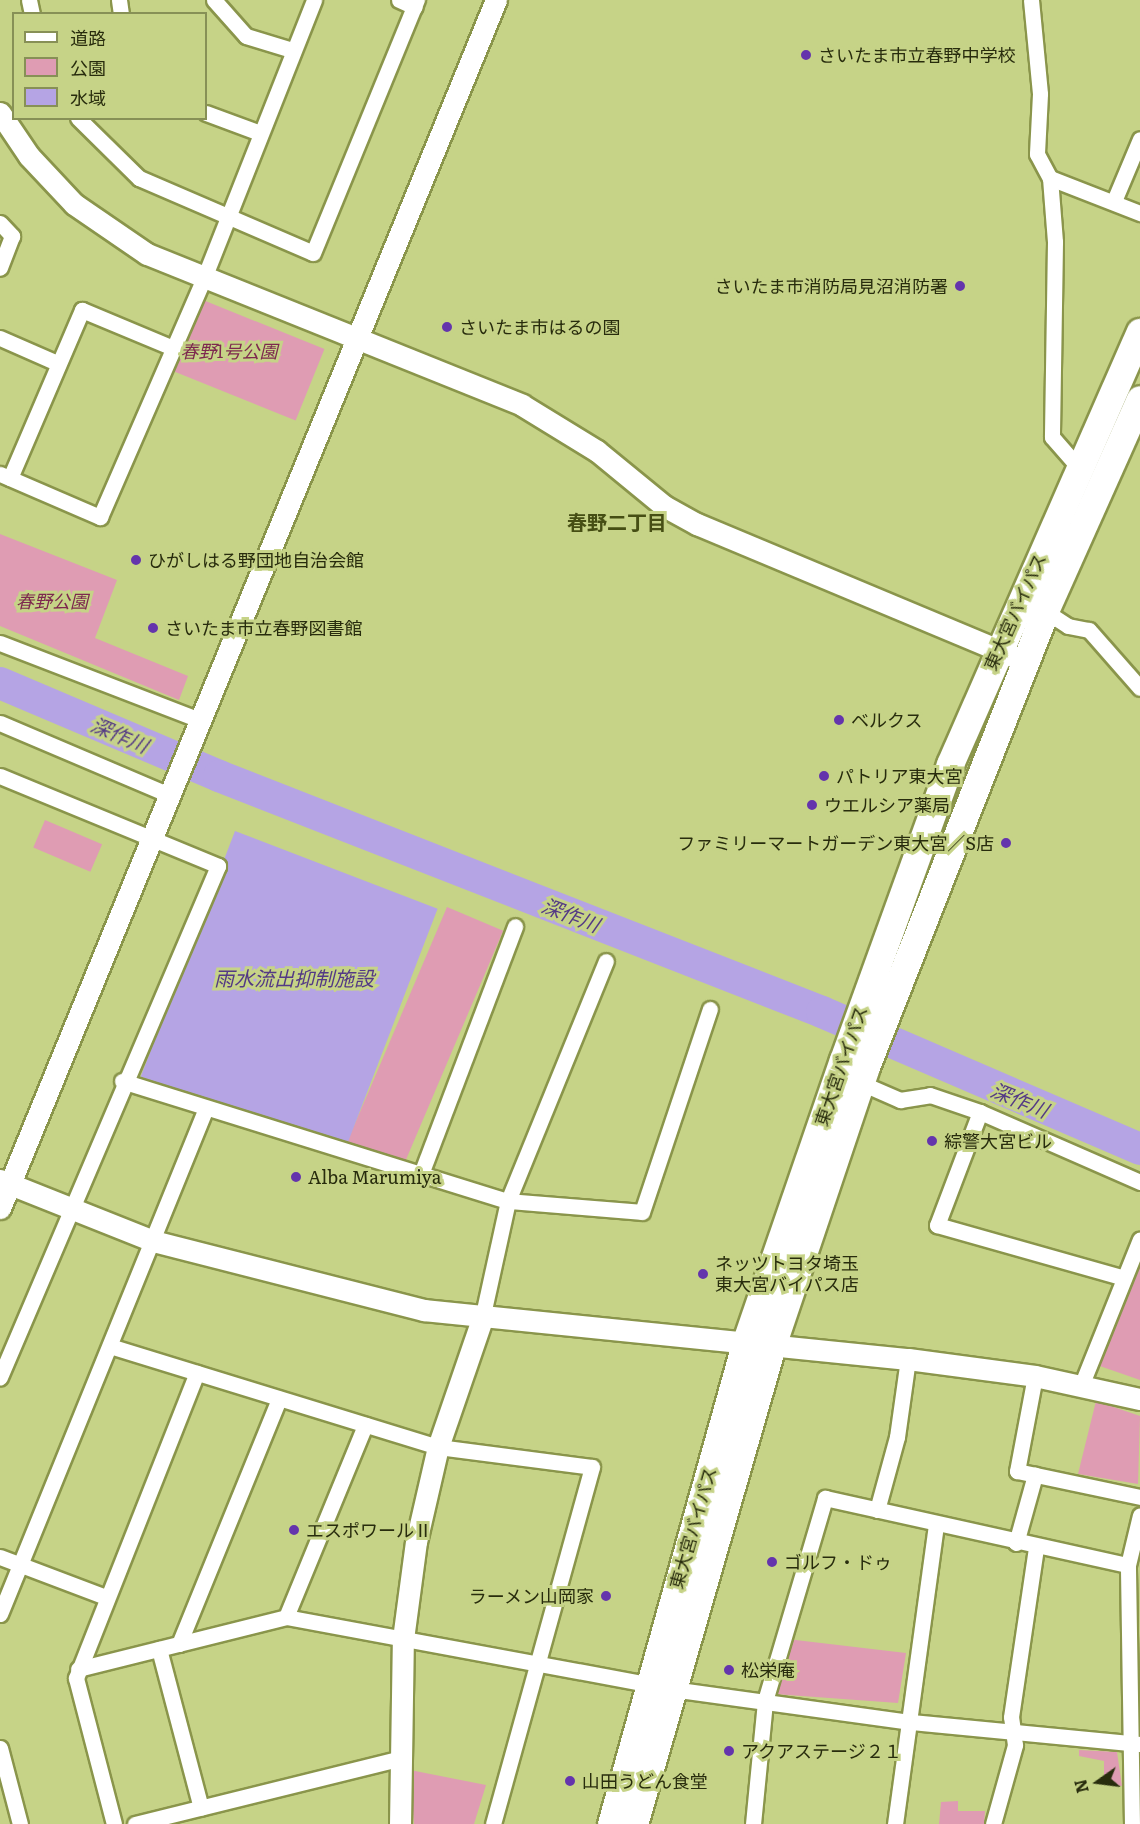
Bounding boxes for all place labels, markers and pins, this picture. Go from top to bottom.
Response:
place label: さいたま市立春野中学校 [818,44,1016,66]
marker: さいたま市立春野中学校 [799,48,813,62]
place label: さいたま市消防局見沼消防署 [714,275,948,297]
marker: さいたま市消防局見沼消防署 [953,279,967,293]
place label: さいたま市はるの園 [459,316,621,338]
marker: さいたま市はるの園 [440,320,454,334]
place label: ひがしはる野団地自治会館 [148,549,364,571]
marker: ひがしはる野団地自治会館 [129,553,143,567]
place label: さいたま市立春野図書館 [165,617,363,639]
marker: さいたま市立春野図書館 [146,621,160,635]
place label: ベルクス [851,709,923,731]
marker: ベルクス [832,713,846,727]
place label: パトリア東大宮 [836,765,962,787]
marker: パトリア東大宮 [817,769,831,783]
place label: ウエルシア薬局 [824,794,950,816]
marker: ウエルシア薬局 [805,798,819,812]
place label: ファミリーマートガーデン東大宮／S店 [677,832,994,854]
marker: ファミリーマートガーデン東大宮／S店 [999,836,1013,850]
place label: 綜警大宮ビル [944,1130,1052,1152]
marker: 綜警大宮ビル [925,1134,939,1148]
place label: Alba Marumiya [308,1166,441,1188]
marker: Alba Marumiya [289,1170,303,1184]
place label: ネッツトヨタ埼玉 東大宮バイパス店 [715,1253,859,1296]
marker: ネッツトヨタ埼玉 東大宮バイパス店 [696,1267,710,1281]
place label: エスポワールⅡ [306,1519,432,1541]
marker: エスポワールⅡ [287,1523,301,1537]
place label: ゴルフ・ドゥ [784,1551,892,1573]
marker: ゴルフ・ドゥ [765,1555,779,1569]
place label: ラーメン山岡家 [468,1585,594,1607]
marker: ラーメン山岡家 [599,1589,613,1603]
place label: 松栄庵 [741,1659,795,1681]
marker: 松栄庵 [722,1663,736,1677]
place label: アクアステージ２１ [741,1740,903,1762]
marker: アクアステージ２１ [722,1744,736,1758]
place label: 山田うどん食堂 [582,1770,708,1792]
marker: 山田うどん食堂 [563,1774,577,1788]

